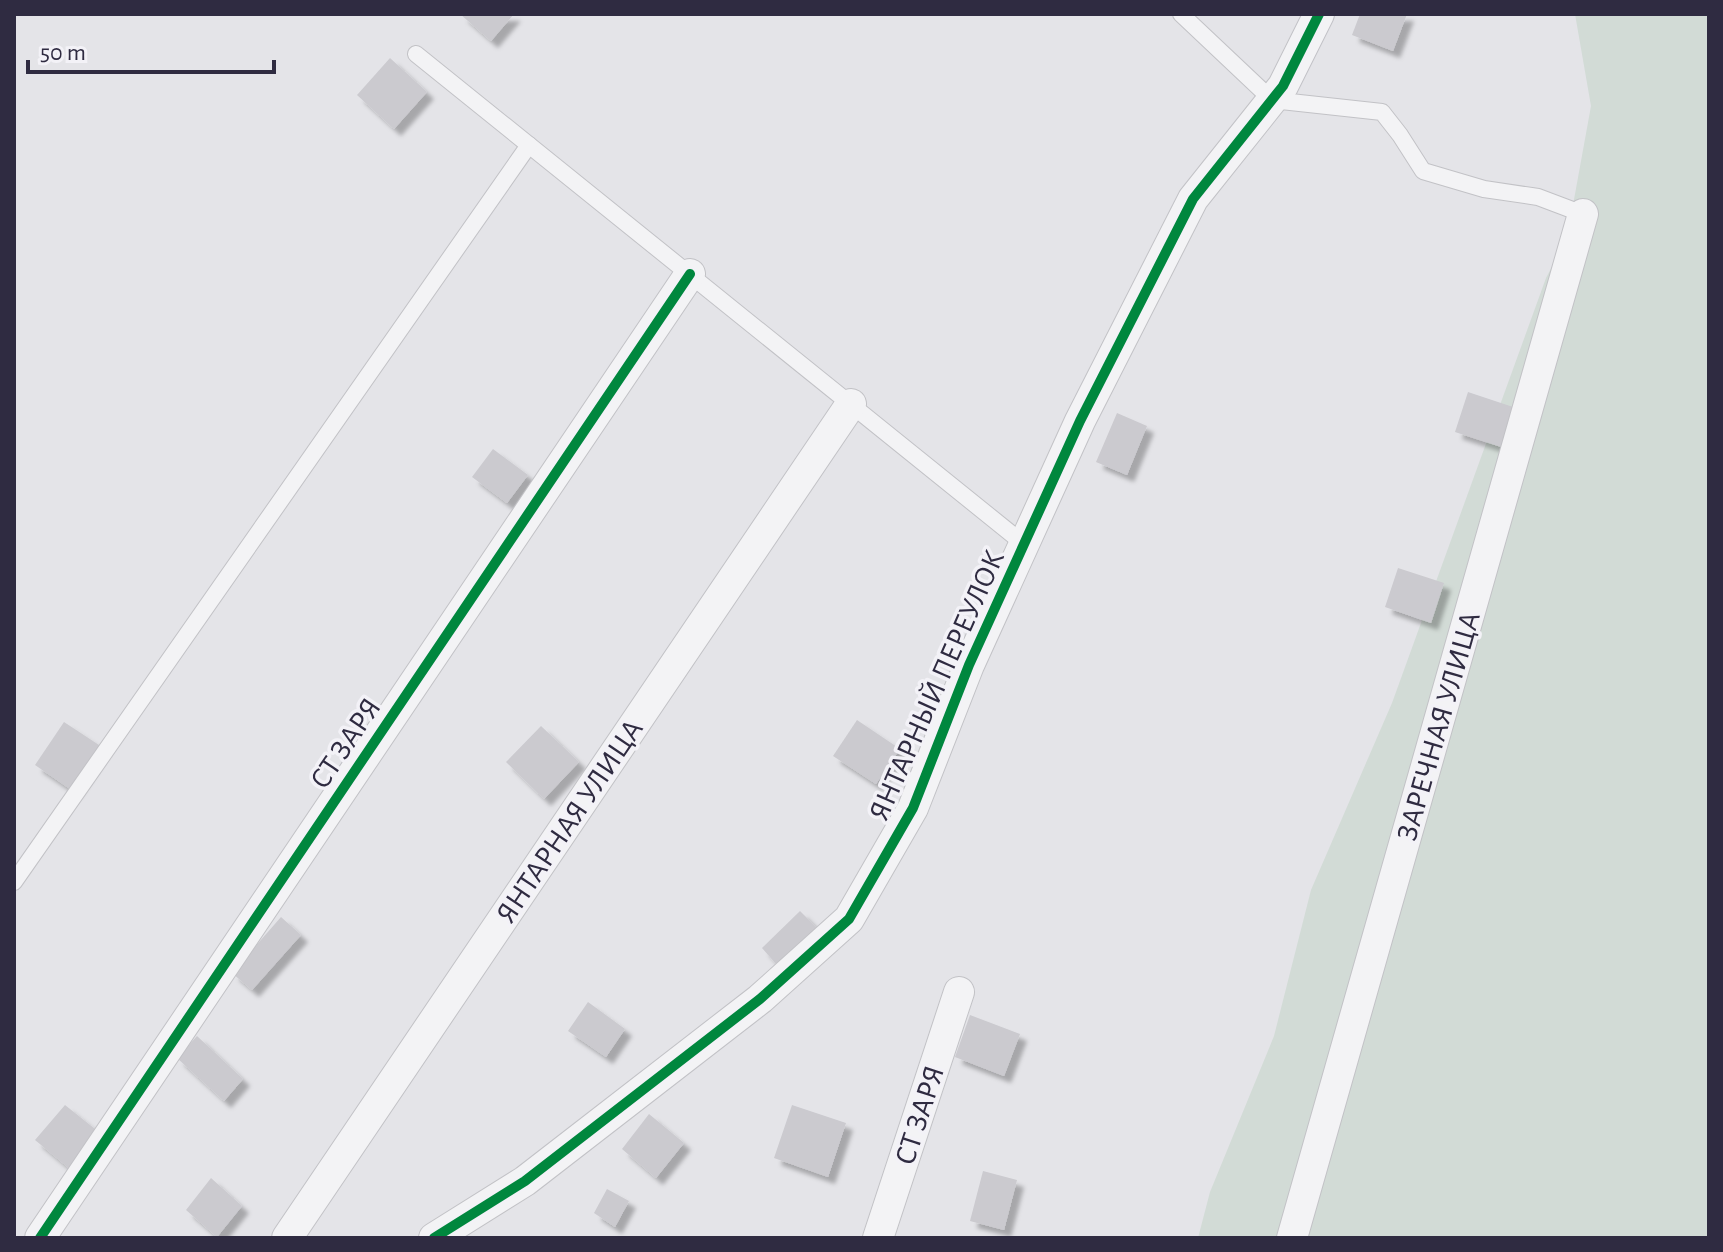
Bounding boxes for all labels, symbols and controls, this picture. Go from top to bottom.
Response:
scale bar [28,24,274,74]
text: 50 m [40,41,86,65]
street label: ЯНТАРНЫЙ ПЕРЕУЛОК [863,545,1010,825]
street label: ЗАРЕЧНАЯ УЛИЦА [1392,608,1486,844]
street label: СТ ЗАРЯ [305,693,387,794]
street label: ЯНТАРНАЯ УЛИЦА [491,714,649,929]
street label: СТ ЗАРЯ [890,1062,950,1169]

